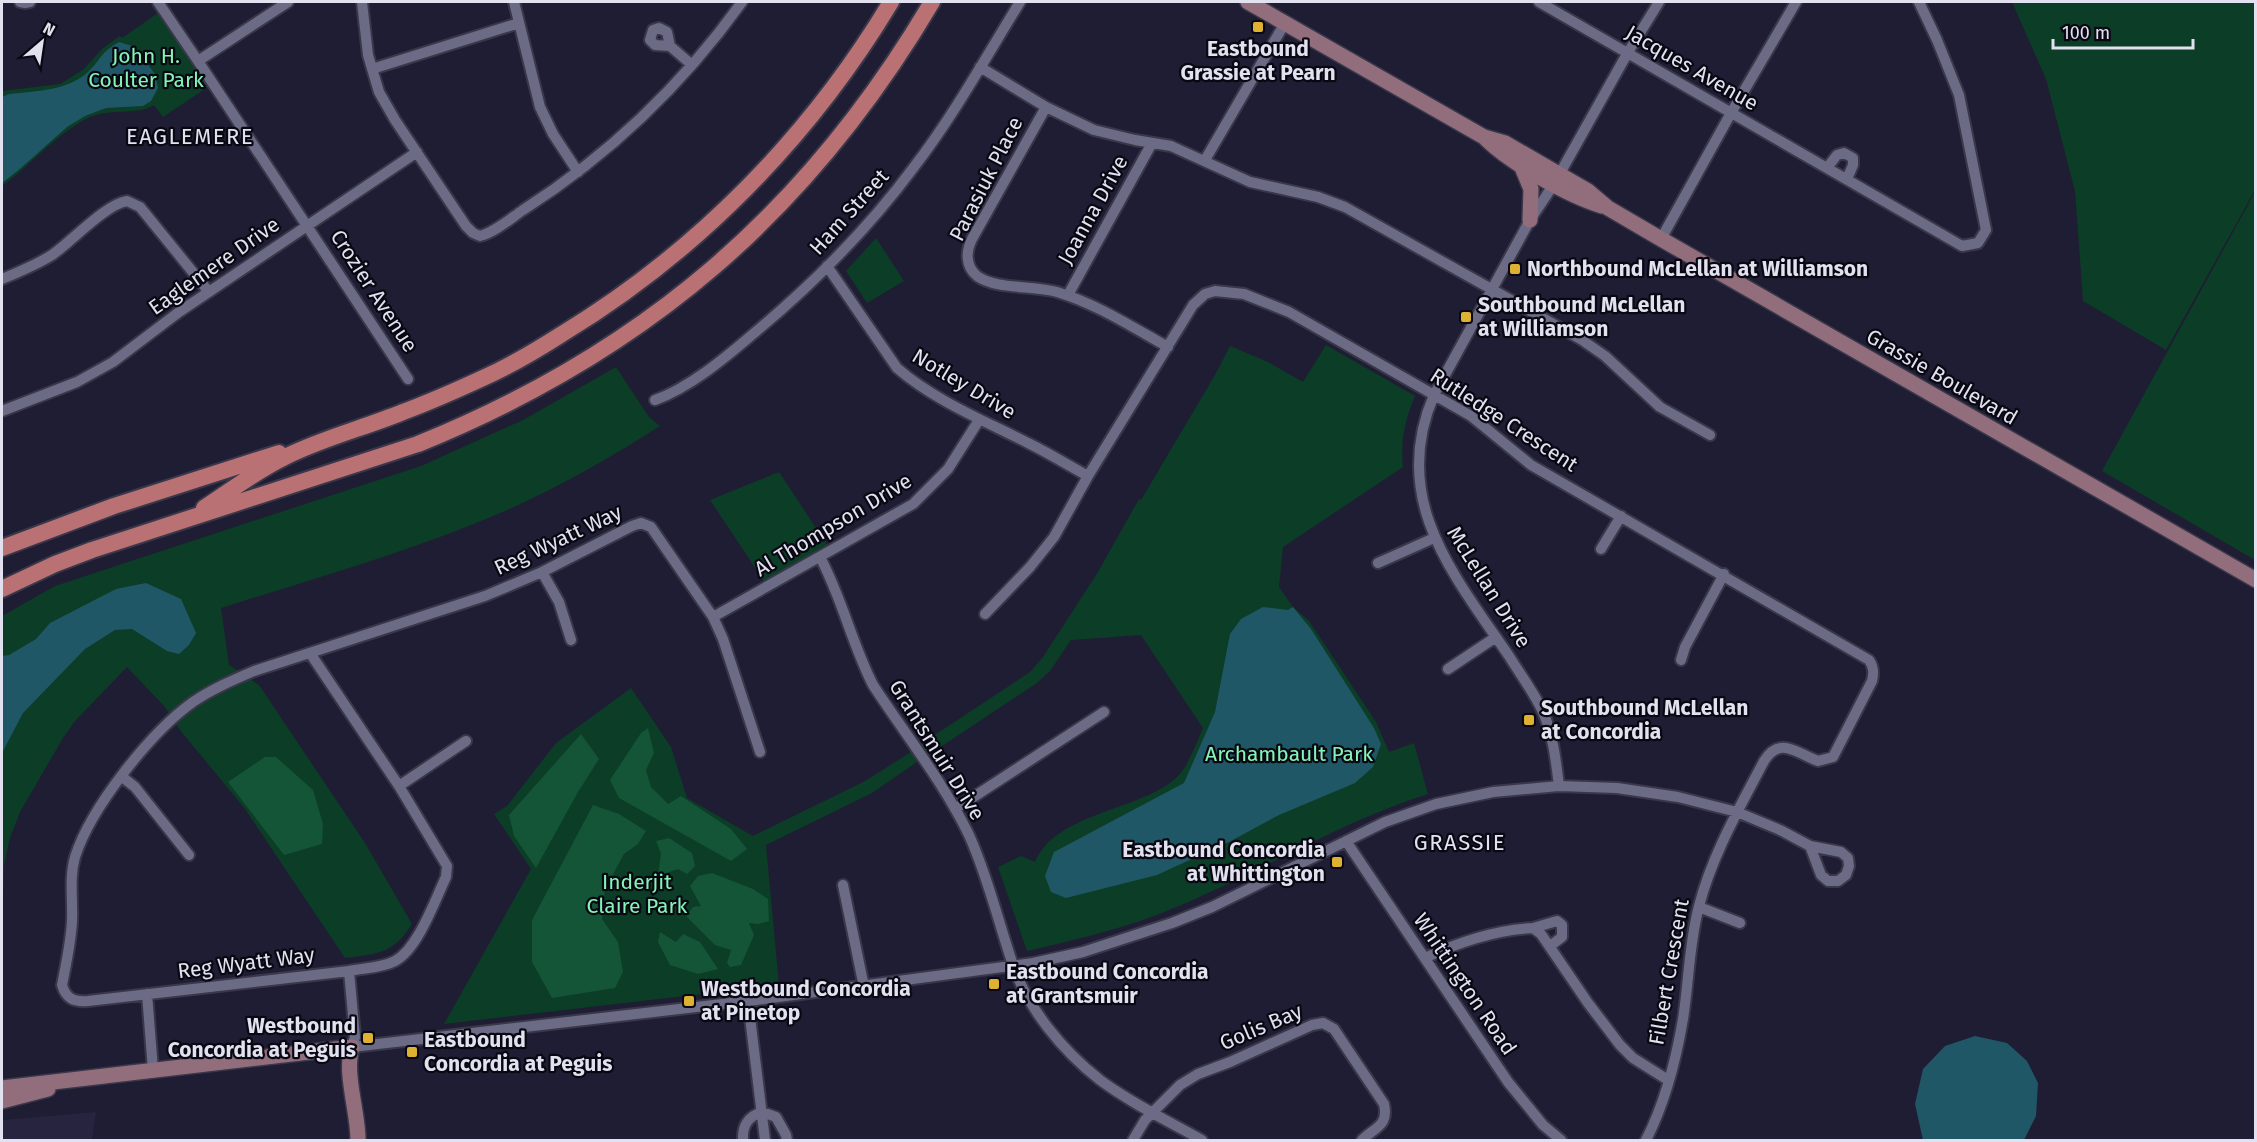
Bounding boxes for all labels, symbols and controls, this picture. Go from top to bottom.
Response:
north arrow [12,12,72,72]
scale bar [2053,12,2192,50]
text: N [40,18,58,40]
marker: Eastbound Grassie at Pearn [1251,20,1265,34]
street label: Jacques Avenue [1621,20,1763,116]
text: 100 m [2062,22,2110,44]
place label: Eastbound Grassie at Pearn [1180,36,1336,86]
park label: John H. Coulter Park [88,43,204,93]
street label: Parasiuk Place [944,113,1028,245]
district label: EAGLEMERE [126,123,254,150]
street label: Joanna Drive [1052,151,1134,269]
street label: Ham Street [804,164,894,260]
street label: Eaglemere Drive [144,211,284,321]
street label: Crozier Avenue [325,225,423,357]
place label: Northbound McLellan at Williamson [1527,256,1868,282]
marker: Northbound McLellan at Williamson [1508,262,1522,276]
place label: Southbound McLellan at Williamson [1478,292,1685,342]
marker: Southbound McLellan at Williamson [1459,310,1473,324]
street label: Grassie Boulevard [1862,323,2022,431]
street label: Notley Drive [907,343,1021,425]
street label: Rutledge Crescent [1425,363,1583,478]
street label: Al Thompson Drive [750,468,916,582]
street label: Reg Wyatt Way [490,499,627,581]
street label: McLellan Drive [1441,521,1537,653]
street label: Grantsmuir Drive [883,675,991,825]
place label: Southbound McLellan at Concordia [1541,695,1748,745]
marker: Southbound McLellan at Concordia [1522,713,1536,727]
park label: Archambault Park [1205,741,1373,767]
district label: GRASSIE [1414,829,1506,856]
place label: Eastbound Concordia at Whittington [1122,837,1325,887]
marker: Eastbound Concordia at Whittington [1330,855,1344,869]
park label: Inderjit Claire Park [587,869,688,919]
street label: Filbert Crescent [1643,896,1695,1047]
street label: Whittington Road [1408,908,1522,1060]
street label: Reg Wyatt Way [176,942,317,984]
place label: Eastbound Concordia at Grantsmuir [1006,959,1209,1009]
place label: Westbound Concordia at Pinetop [701,976,911,1026]
marker: Eastbound Concordia at Grantsmuir [987,977,1001,991]
marker: Westbound Concordia at Pinetop [682,994,696,1008]
street label: Golis Bay [1216,998,1307,1056]
place label: Westbound Concordia at Peguis [168,1013,356,1063]
place label: Eastbound Concordia at Peguis [424,1027,612,1077]
marker: Westbound Concordia at Peguis [361,1031,375,1045]
marker: Eastbound Concordia at Peguis [405,1045,419,1059]

